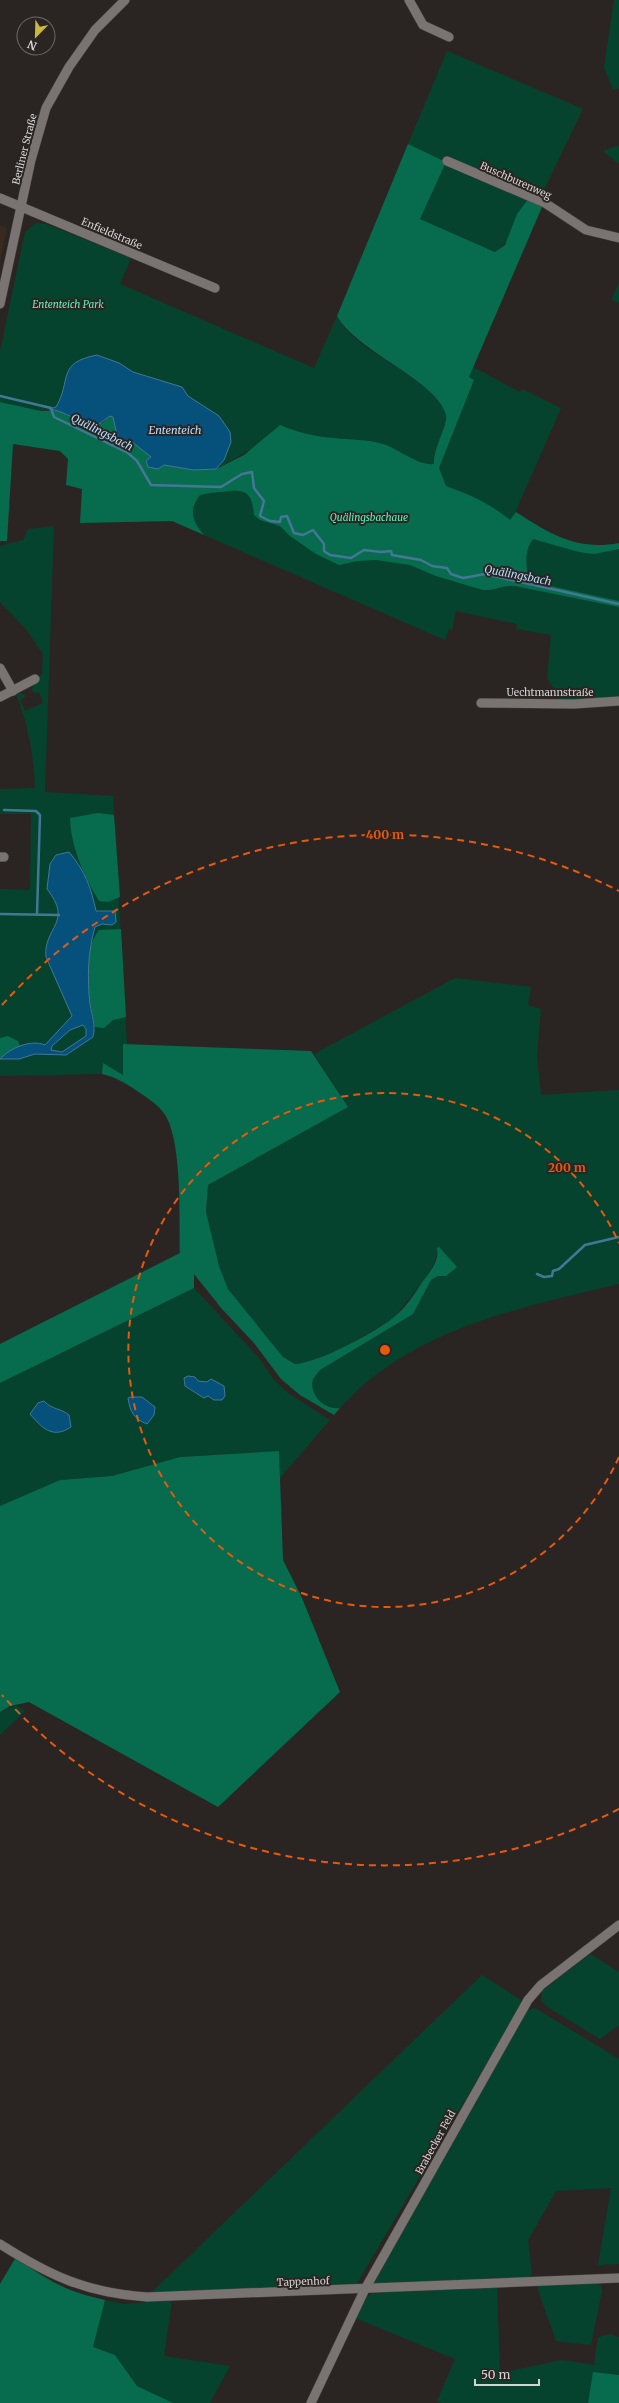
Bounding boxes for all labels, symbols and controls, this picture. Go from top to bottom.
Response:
north arrow [16,16,56,56]
text: N [25,37,39,53]
street label: Berliner Straße [9,112,40,186]
street label: Buschburenweg [478,159,554,202]
street label: Enfieldstraße [79,215,144,252]
park label: Ententeich Park [32,298,104,311]
water label: Quälingsbach [69,410,136,454]
water label: Ententeich [149,423,202,437]
park label: Quälingsbachaue [330,511,408,524]
water label: Quälingsbach [483,562,553,588]
street label: Uechtmannstraße [506,686,594,699]
text: 400 m [366,827,404,842]
text: 200 m [548,1160,586,1175]
centre of rings [378,1343,392,1357]
street label: Brabecker Feld [413,2108,458,2177]
street label: Tappenhof [277,2274,331,2289]
scale bar [475,2361,539,2387]
text: 50 m [481,2367,510,2382]

